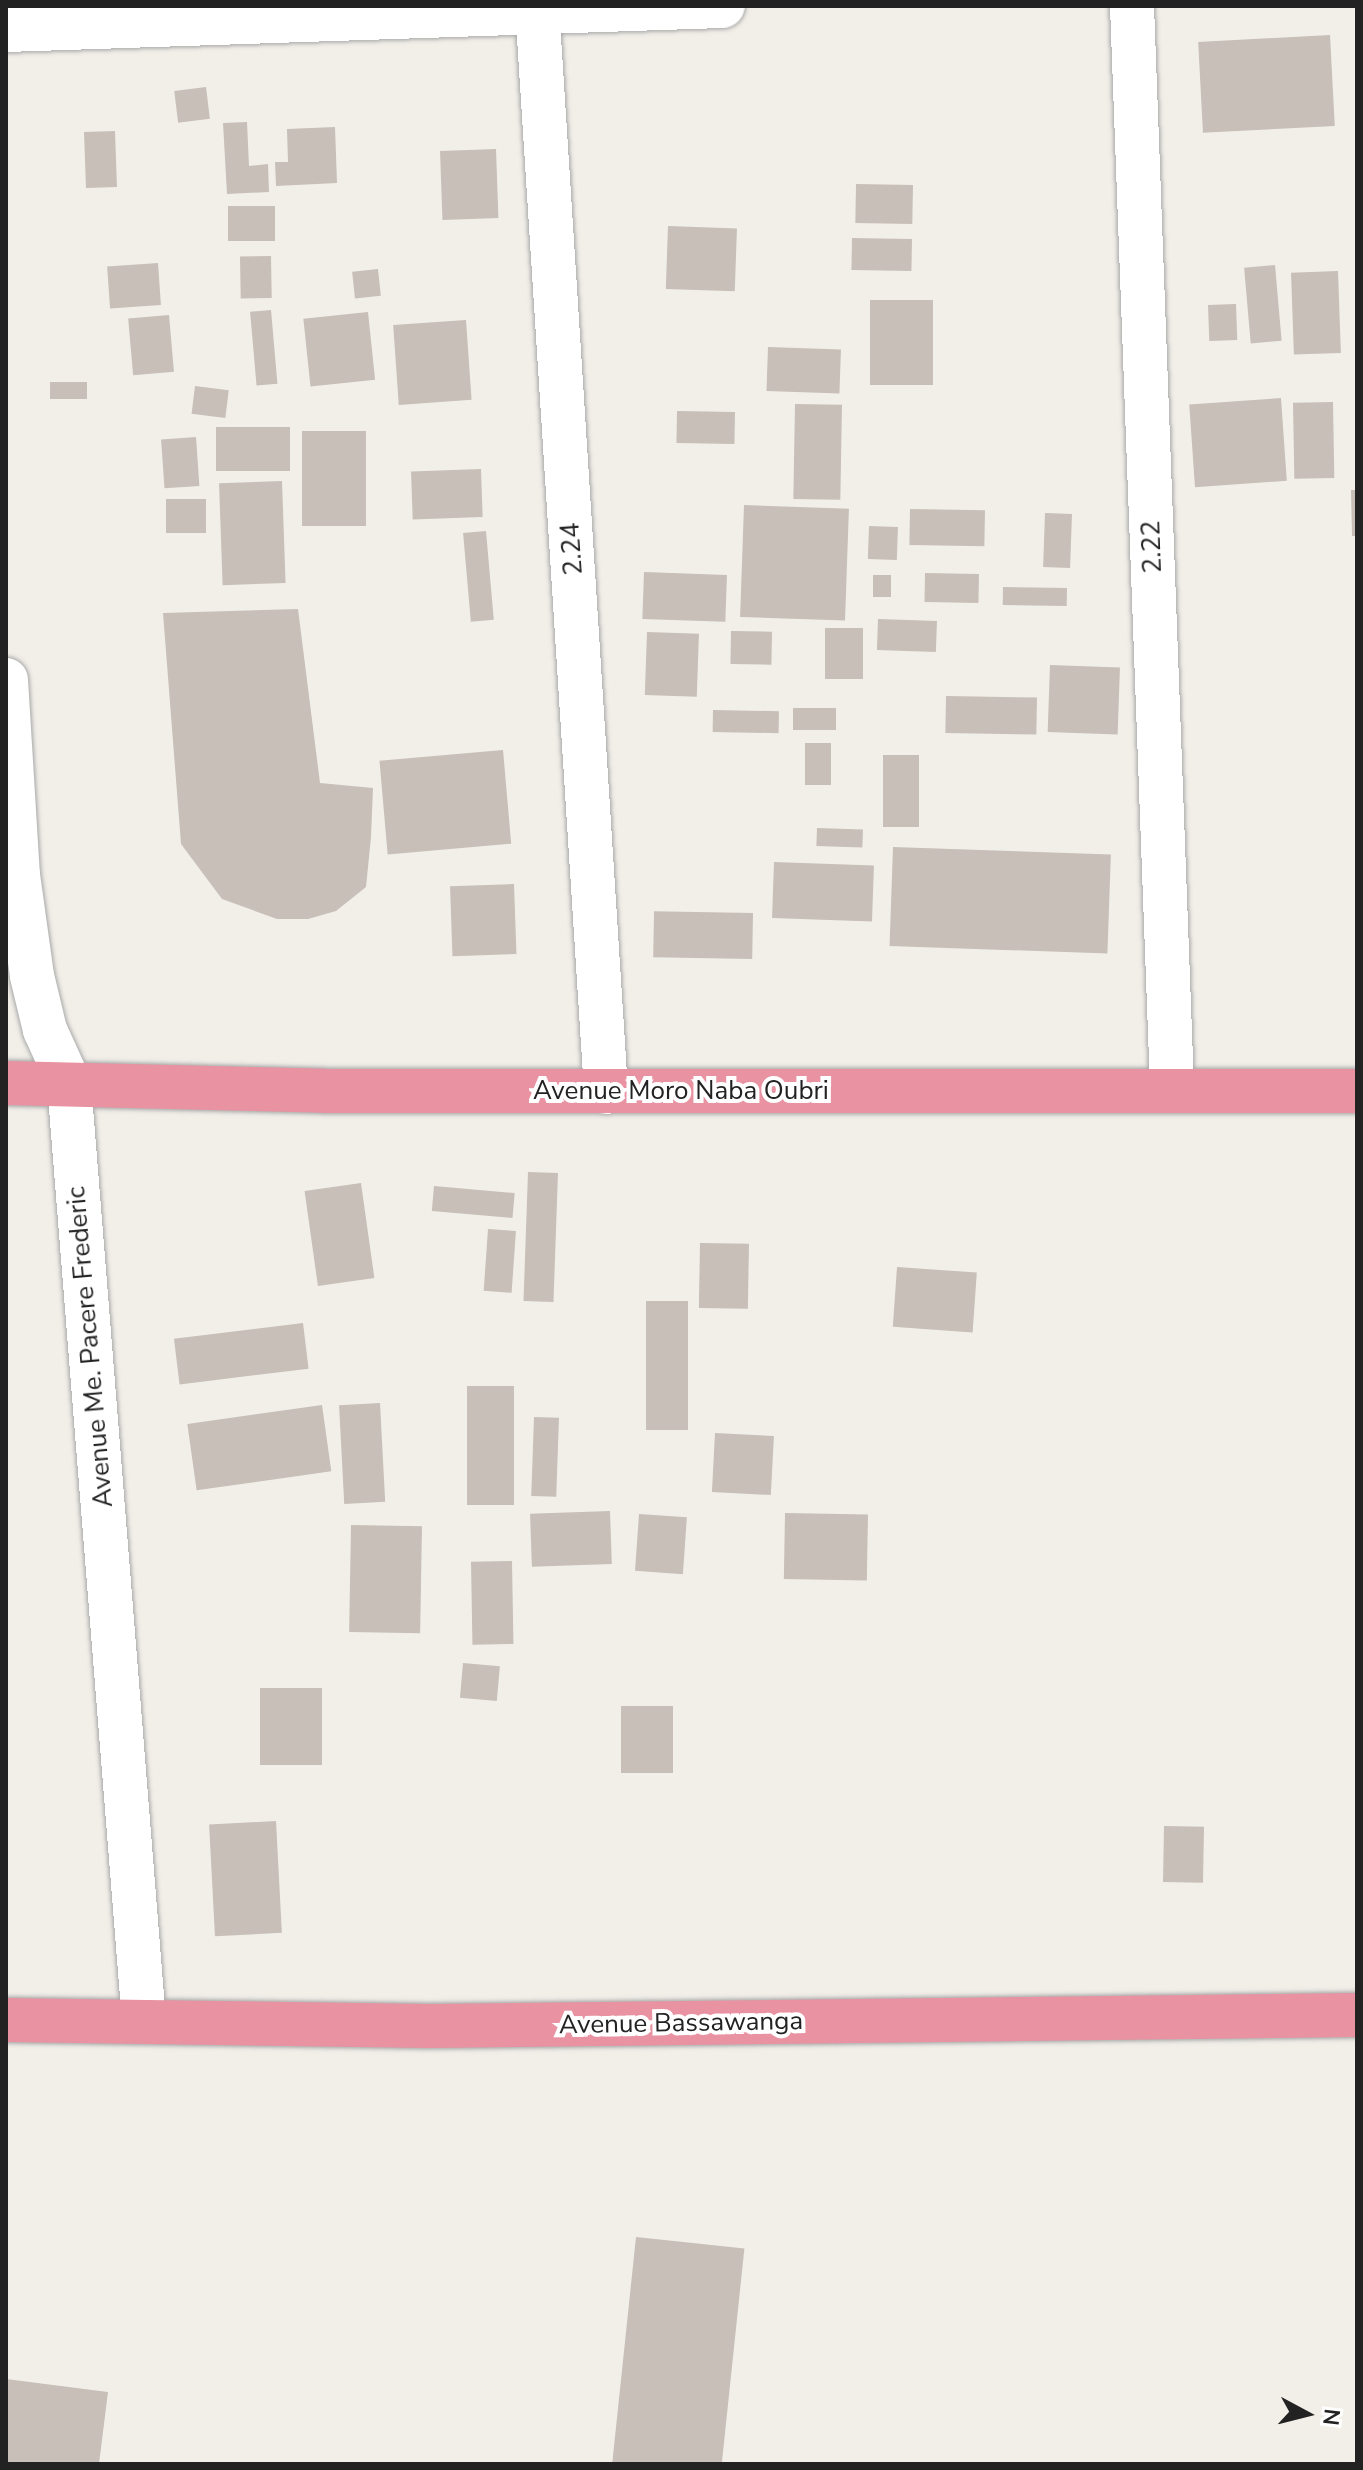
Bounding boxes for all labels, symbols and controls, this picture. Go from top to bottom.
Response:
street label: 2.22 [1135,520,1169,574]
street label: 2.24 [555,522,589,576]
street label: Avenue Moro Naba Oubri [533,1075,829,1107]
street label: Avenue Me. Pacere Frederic [60,1185,120,1509]
street label: Avenue Bassawanga [559,2005,803,2041]
north arrow [1267,2374,1347,2454]
text: N [1315,2407,1347,2427]

